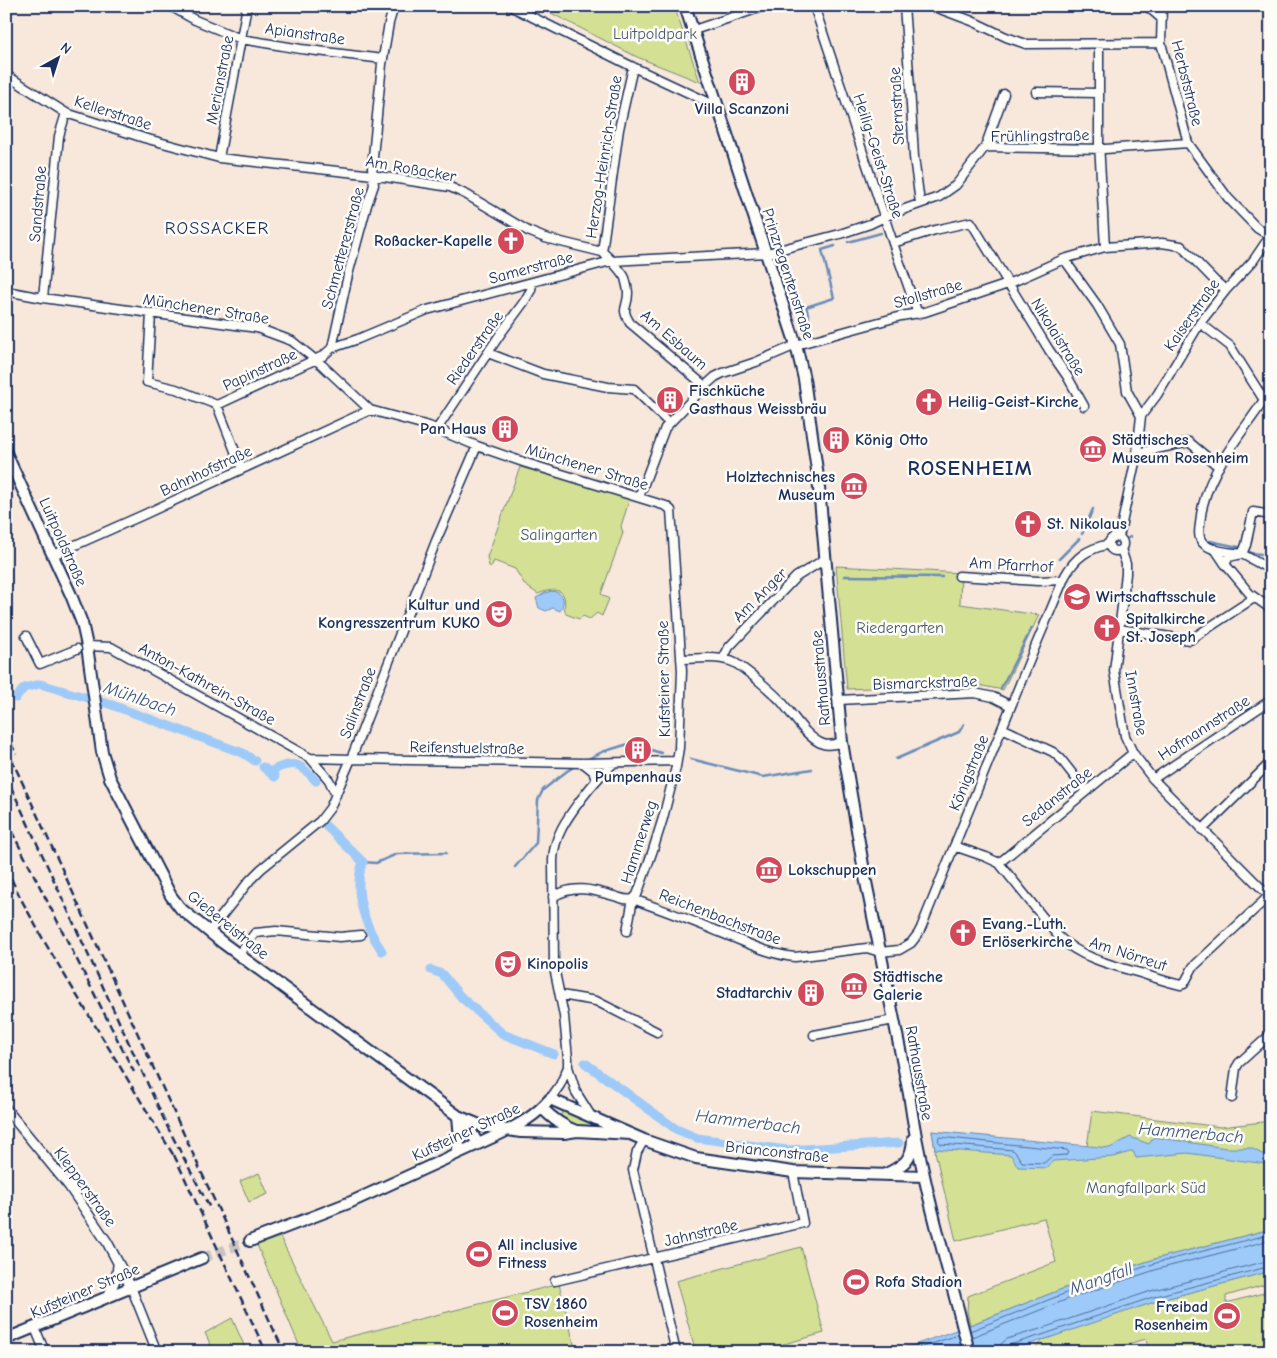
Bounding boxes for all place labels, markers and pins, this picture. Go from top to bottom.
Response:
building icon: Villa Scanzoni [727,67,757,97]
place label: Villa Scanzoni [695,100,789,118]
church icon: Roßacker-Kapelle [496,226,526,256]
place label: Roßacker-Kapelle [374,232,492,250]
place label: Fischküche Gasthaus Weissbräu [689,382,827,418]
building icon: Fischküche Gasthaus Weissbräu [655,385,685,415]
church icon: Heilig-Geist-Kirche [914,387,944,417]
place label: Heilig-Geist-Kirche [948,393,1079,411]
building icon: Pan Haus [490,414,520,444]
place label: Pan Haus [420,420,486,438]
building icon: König Otto [821,425,851,455]
place label: König Otto [855,431,928,449]
place label: Städtisches Museum Rosenheim [1112,431,1248,467]
museum icon: Städtisches Museum Rosenheim [1078,434,1108,464]
place label: Holztechnisches Museum [726,468,835,504]
museum icon: Holztechnisches Museum [839,471,869,501]
church icon: St. Nikolaus [1013,509,1043,539]
place label: St. Nikolaus [1047,515,1127,533]
school or university icon: Wirtschaftsschule [1062,582,1092,612]
place label: Wirtschaftsschule [1096,588,1216,606]
place label: Kultur und Kongresszentrum KUKO [318,596,480,632]
theatre icon: Kultur und Kongresszentrum KUKO [484,599,514,629]
place label: Spitalkirche St. Joseph [1126,610,1205,646]
church icon: Spitalkirche St. Joseph [1092,613,1122,643]
building icon: Pumpenhaus [623,735,653,765]
place label: Pumpenhaus [595,768,681,786]
museum icon: Lokschuppen [754,855,784,885]
place label: Lokschuppen [788,861,877,879]
place label: Evang.-Luth. Erlöserkirche [982,915,1073,951]
church icon: Evang.-Luth. Erlöserkirche [948,918,978,948]
theatre icon: Kinopolis [493,949,523,979]
place label: Kinopolis [527,955,588,973]
place label: Städtische Galerie [873,968,943,1004]
museum icon: Städtische Galerie [839,971,869,1001]
building icon: Stadtarchiv [796,978,826,1008]
place label: Stadtarchiv [716,984,792,1002]
place label: All inclusive Fitness [498,1236,577,1272]
sports icon: All inclusive Fitness [464,1239,494,1269]
sports icon: Rofa Stadion [841,1267,871,1297]
place label: Rofa Stadion [875,1273,962,1291]
place label: TSV 1860 Rosenheim [524,1295,598,1331]
sports icon: TSV 1860 Rosenheim [490,1298,520,1328]
place label: Freibad Rosenheim [1134,1298,1208,1334]
sports icon: Freibad Rosenheim [1212,1301,1242,1331]

